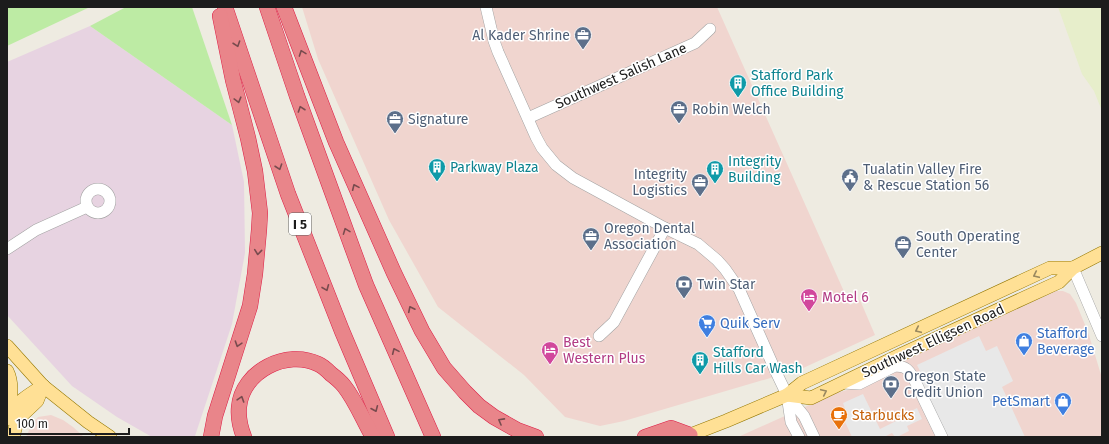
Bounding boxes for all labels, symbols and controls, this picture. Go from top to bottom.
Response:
office icon: Al Kader Shrine [573,25,593,50]
place label: Al Kader Shrine [472,27,570,44]
street label: Southwest Salish Lane [553,39,689,113]
one-way arrow [233,40,241,47]
one-way arrow [298,50,306,57]
place label: Stafford Park Office Building [751,67,844,100]
building icon: Stafford Park Office Building [728,73,748,98]
one-way arrow [233,96,242,103]
office icon: Robin Welch [669,99,689,124]
place label: Robin Welch [692,101,771,118]
one-way arrow [298,105,306,112]
office icon: Signature [385,109,405,134]
place label: Signature [408,111,469,128]
place label: Integrity Building [728,153,781,186]
building icon: Parkway Plaza [427,157,447,182]
place label: Parkway Plaza [450,159,539,176]
building icon: Integrity Building [705,159,725,184]
place label: Tualatin Valley Fire & Rescue Station 56 [863,161,989,194]
one-way arrow [274,163,283,170]
place label: Integrity Logistics [632,166,687,199]
public building icon: Tualatin Valley Fire & Rescue Station 56 [840,167,860,192]
office icon: Integrity Logistics [690,172,710,197]
one-way arrow [352,183,360,190]
road number: I 5 [289,213,311,235]
place label: Oregon Dental Association [604,220,695,253]
office icon: Oregon Dental Association [581,226,601,251]
one-way arrow [342,227,350,234]
place label: South Operating Center [916,228,1020,261]
office icon: South Operating Center [893,234,913,259]
one-way arrow [253,249,262,255]
one-way arrow [1032,270,1040,278]
bank icon: Twin Star [674,274,694,299]
place label: Twin Star [697,276,756,293]
one-way arrow [321,285,329,292]
hotel icon: Motel 6 [799,287,819,312]
place label: Motel 6 [822,289,869,306]
street label: Southwest Elligsen Road [859,300,1007,382]
one-way arrow [408,305,416,313]
supermarket icon: Quik Serv [697,313,717,338]
place label: Quik Serv [720,315,780,332]
one-way arrow [914,325,921,333]
place label: Stafford Beverage [1037,325,1095,358]
shop icon: Stafford Beverage [1014,331,1034,356]
place label: Best Western Plus [563,334,646,367]
one-way arrow [235,340,243,347]
hotel icon: Best Western Plus [540,340,560,365]
place label: Stafford Hills Car Wash [713,344,803,377]
one-way arrow [392,347,400,354]
building icon: Stafford Hills Car Wash [690,350,710,375]
place label: Oregon State Credit Union [904,368,986,401]
bank icon: Oregon State Credit Union [881,374,901,399]
one-way arrow [820,389,827,397]
shop icon: PetSmart [1053,391,1073,416]
place label: PetSmart [992,393,1051,410]
one-way arrow [236,396,245,403]
one-way arrow [371,405,379,412]
cafe icon: Starbucks [829,405,849,430]
place label: Starbucks [852,407,915,424]
scale bar [10,410,129,436]
text: 100 m [16,417,48,431]
one-way arrow [497,418,505,425]

